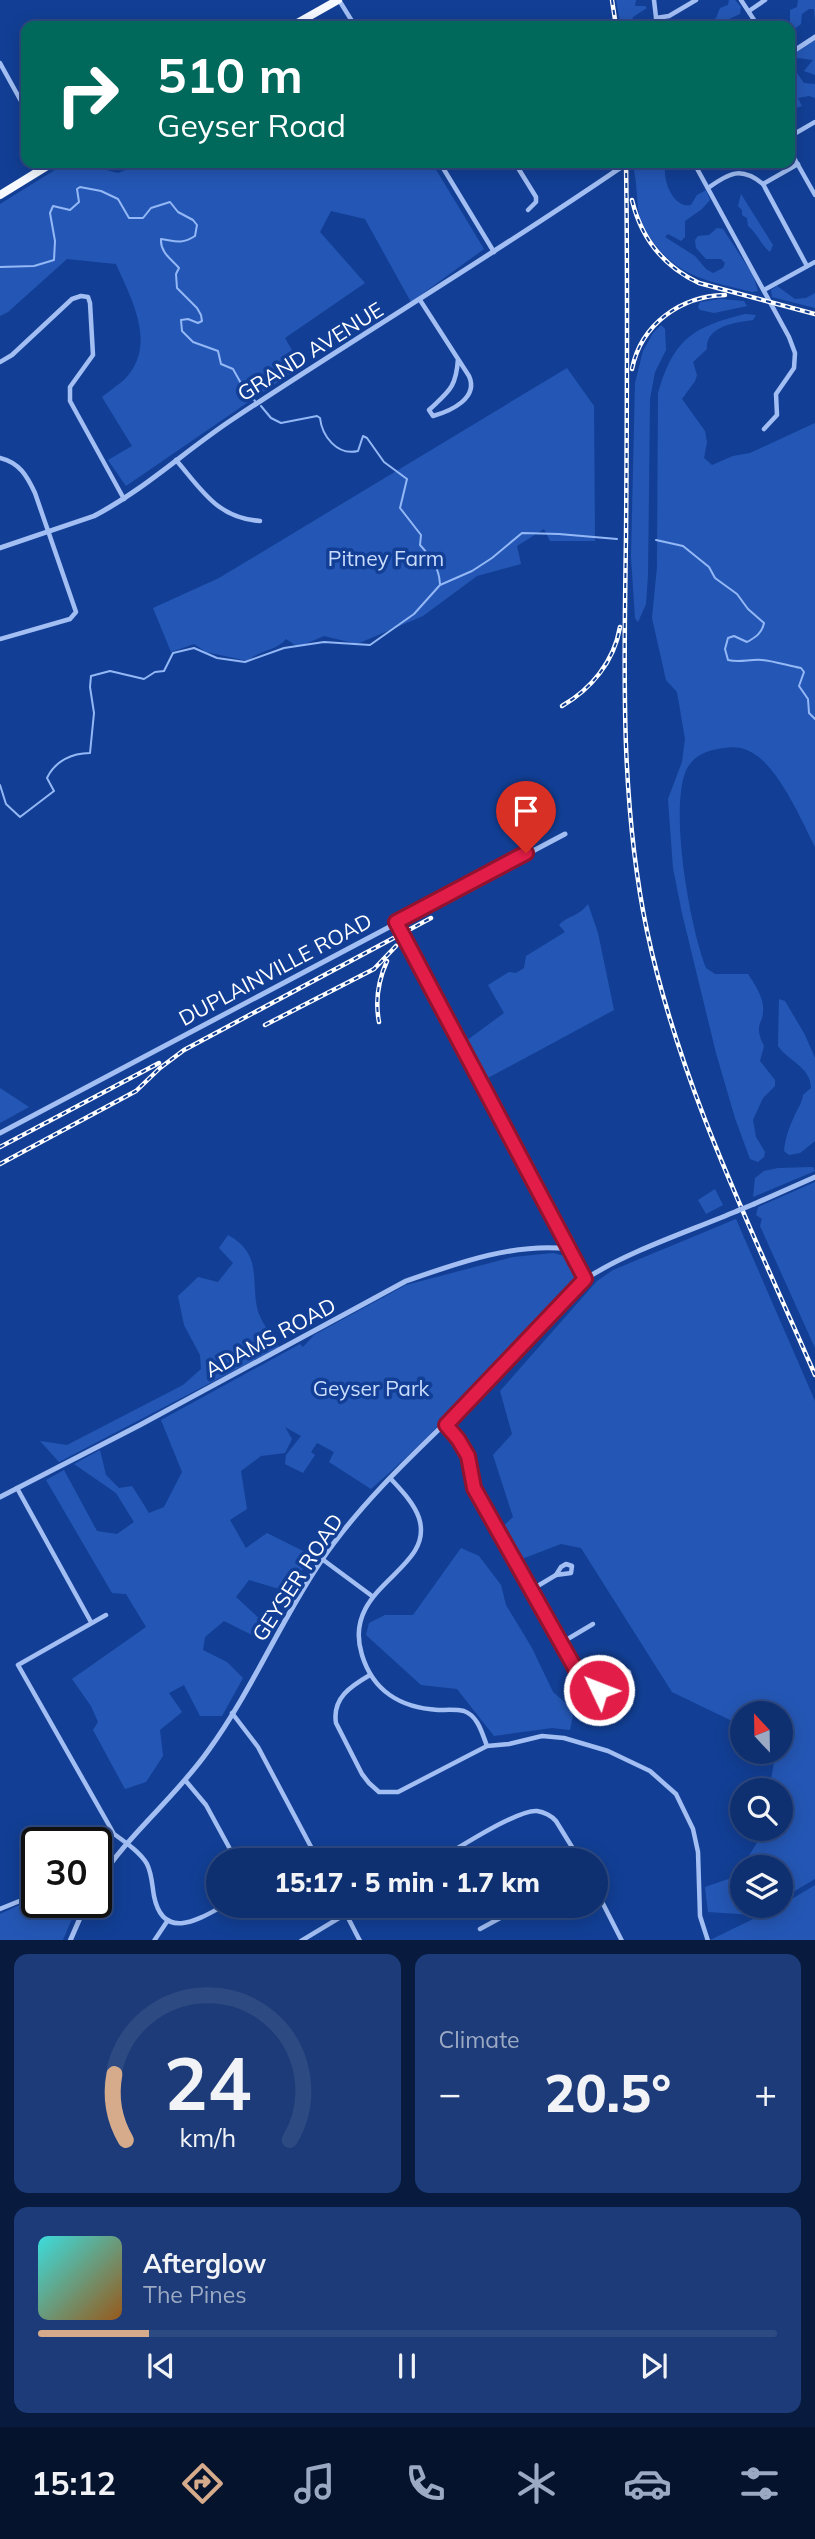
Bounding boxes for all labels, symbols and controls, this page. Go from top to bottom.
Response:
text: 510 m [157,44,303,105]
icon: right [42,49,133,140]
text: Geyser Road [157,105,346,145]
street label: GRAND AVENUE [232,296,388,406]
park label: Pitney Farm [328,545,444,571]
pin [496,781,556,853]
icon: arrive [507,792,545,830]
street label: DUPLAINVILLE ROAD [174,907,376,1031]
street label: ADAMS ROAD [200,1292,340,1382]
park label: Geyser Park [313,1375,430,1401]
street label: GEYSER ROAD [246,1508,348,1646]
position arrow [562,1653,636,1727]
north arrow [730,1701,793,1764]
map controls [730,1701,793,1918]
button: search [730,1778,793,1841]
speed limit sign: 30 [21,1827,112,1918]
button: layers [730,1855,793,1918]
text: 15:17 · 5 min · 1.7 km [274,1866,540,1899]
text: Climate [439,2025,520,2054]
text: 24 [164,2037,251,2128]
text: 20.5° [544,2060,671,2125]
text: − [439,2069,461,2117]
text: + [754,2069,777,2117]
text: km/h [179,2121,236,2152]
text: Afterglow [143,2247,266,2280]
text: The Pines [143,2280,247,2309]
icon: previous [142,2347,180,2385]
icon: pause [388,2347,426,2385]
icon: next [635,2347,673,2385]
icon: directions [178,2459,227,2508]
icon: music [290,2459,339,2508]
icon: phone [401,2459,450,2508]
icon: climate [512,2459,561,2508]
icon: car [623,2459,672,2508]
icon: filters [735,2459,784,2508]
text: 15:12 [31,2463,116,2503]

